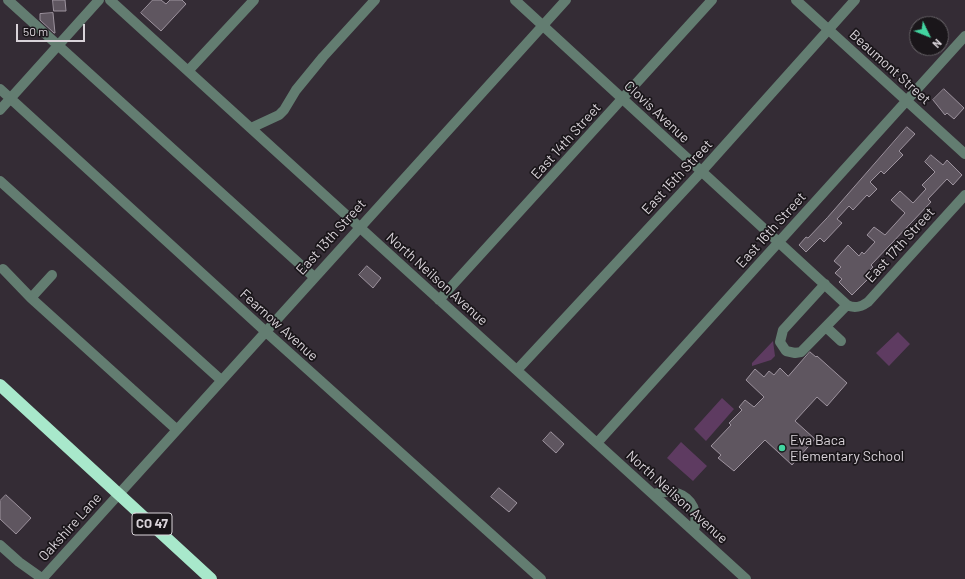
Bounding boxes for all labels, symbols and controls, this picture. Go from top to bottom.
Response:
scale bar [18,16,87,42]
north arrow [909,16,949,56]
text: 50 m [23,24,48,38]
street label: Beaumont Street [846,26,934,108]
text: N [930,37,945,51]
street label: Clovis Avenue [621,77,693,147]
street label: East 14th Street [527,100,605,182]
street label: East 15th Street [638,136,716,218]
street label: East 16th Street [733,189,809,271]
street label: East 13th Street [293,196,369,278]
street label: East 17th Street [862,204,938,286]
street label: North Neilson Avenue [383,229,491,329]
street label: Fearnow Avenue [237,286,321,364]
place label: Eva Baca Elementary School [790,432,904,464]
marker: Eva Baca Elementary School [777,443,787,453]
street label: North Neilson Avenue [623,447,731,547]
street label: Oakshire Lane [35,489,105,565]
road number: CO 47 [132,513,172,535]

